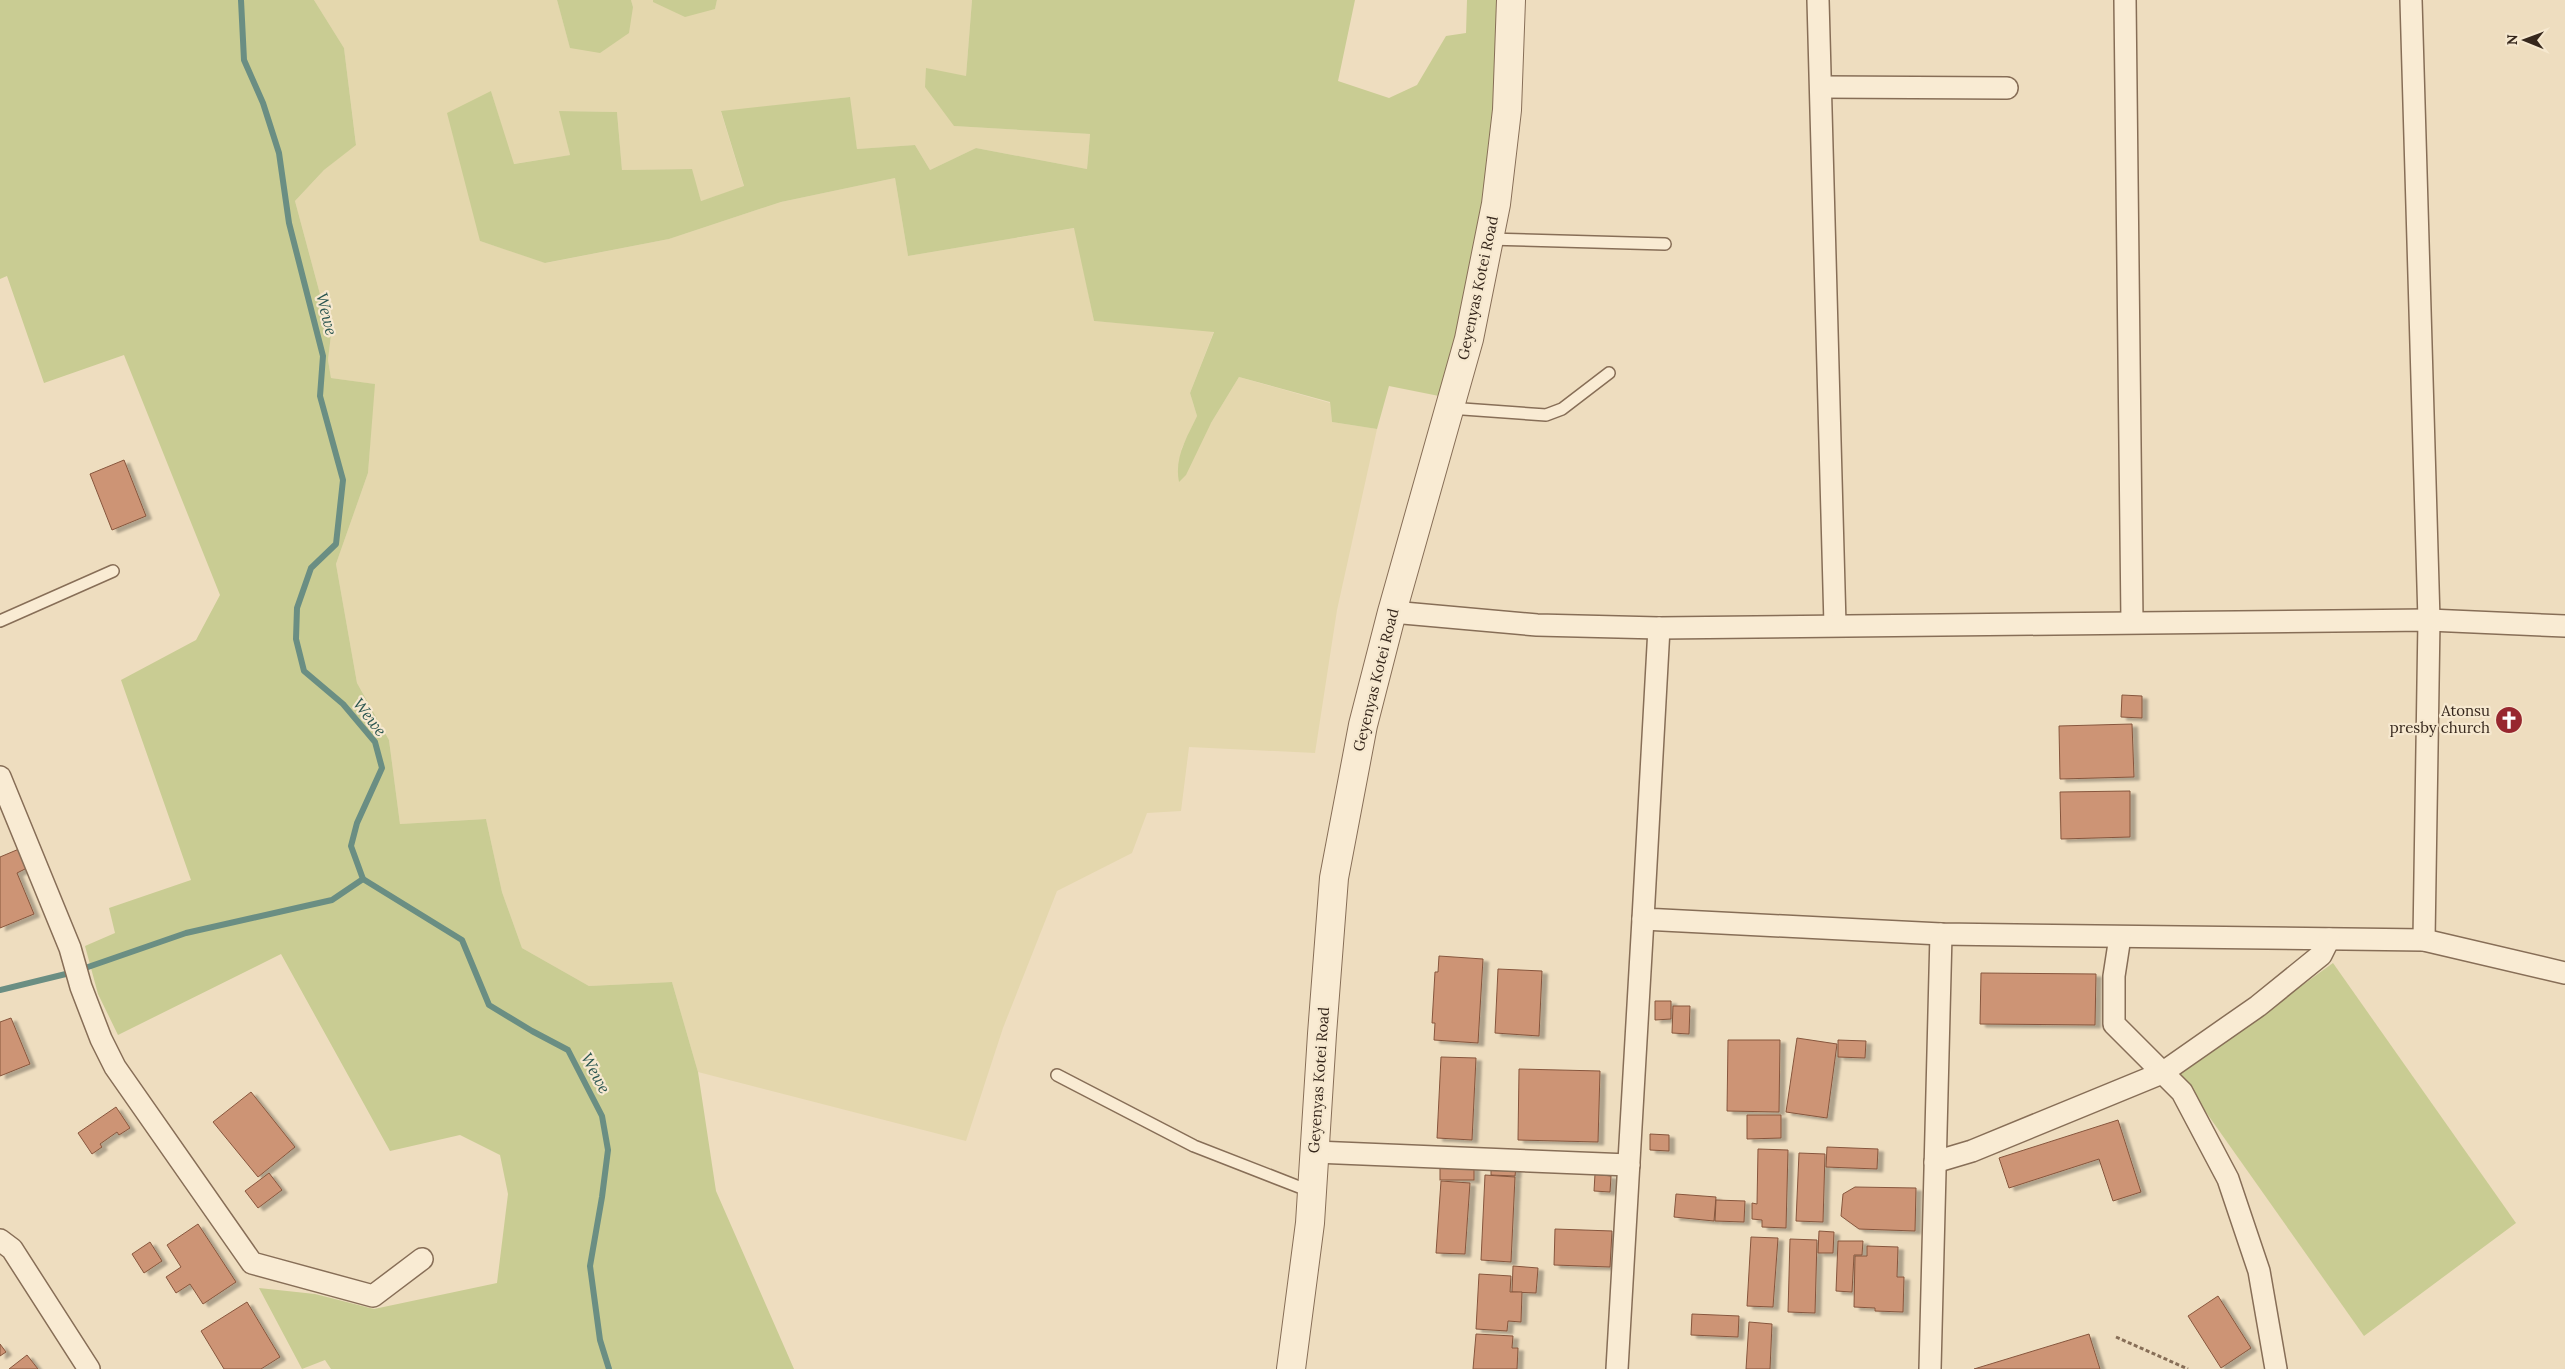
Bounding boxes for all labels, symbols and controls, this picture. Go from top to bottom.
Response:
north arrow [2500,15,2550,65]
text: N [2503,34,2521,45]
street label: Geyenyas Kotei Road [1453,214,1502,362]
water label: Wewe [312,291,342,338]
street label: Geyenyas Kotei Road [1349,606,1402,753]
water label: Wewe [349,694,391,740]
place label: Atonsu presby church [2390,701,2490,737]
church icon: Atonsu presby church [2494,705,2524,735]
street label: Geyenyas Kotei Road [1304,1006,1333,1154]
water label: Wewe [577,1049,615,1097]

